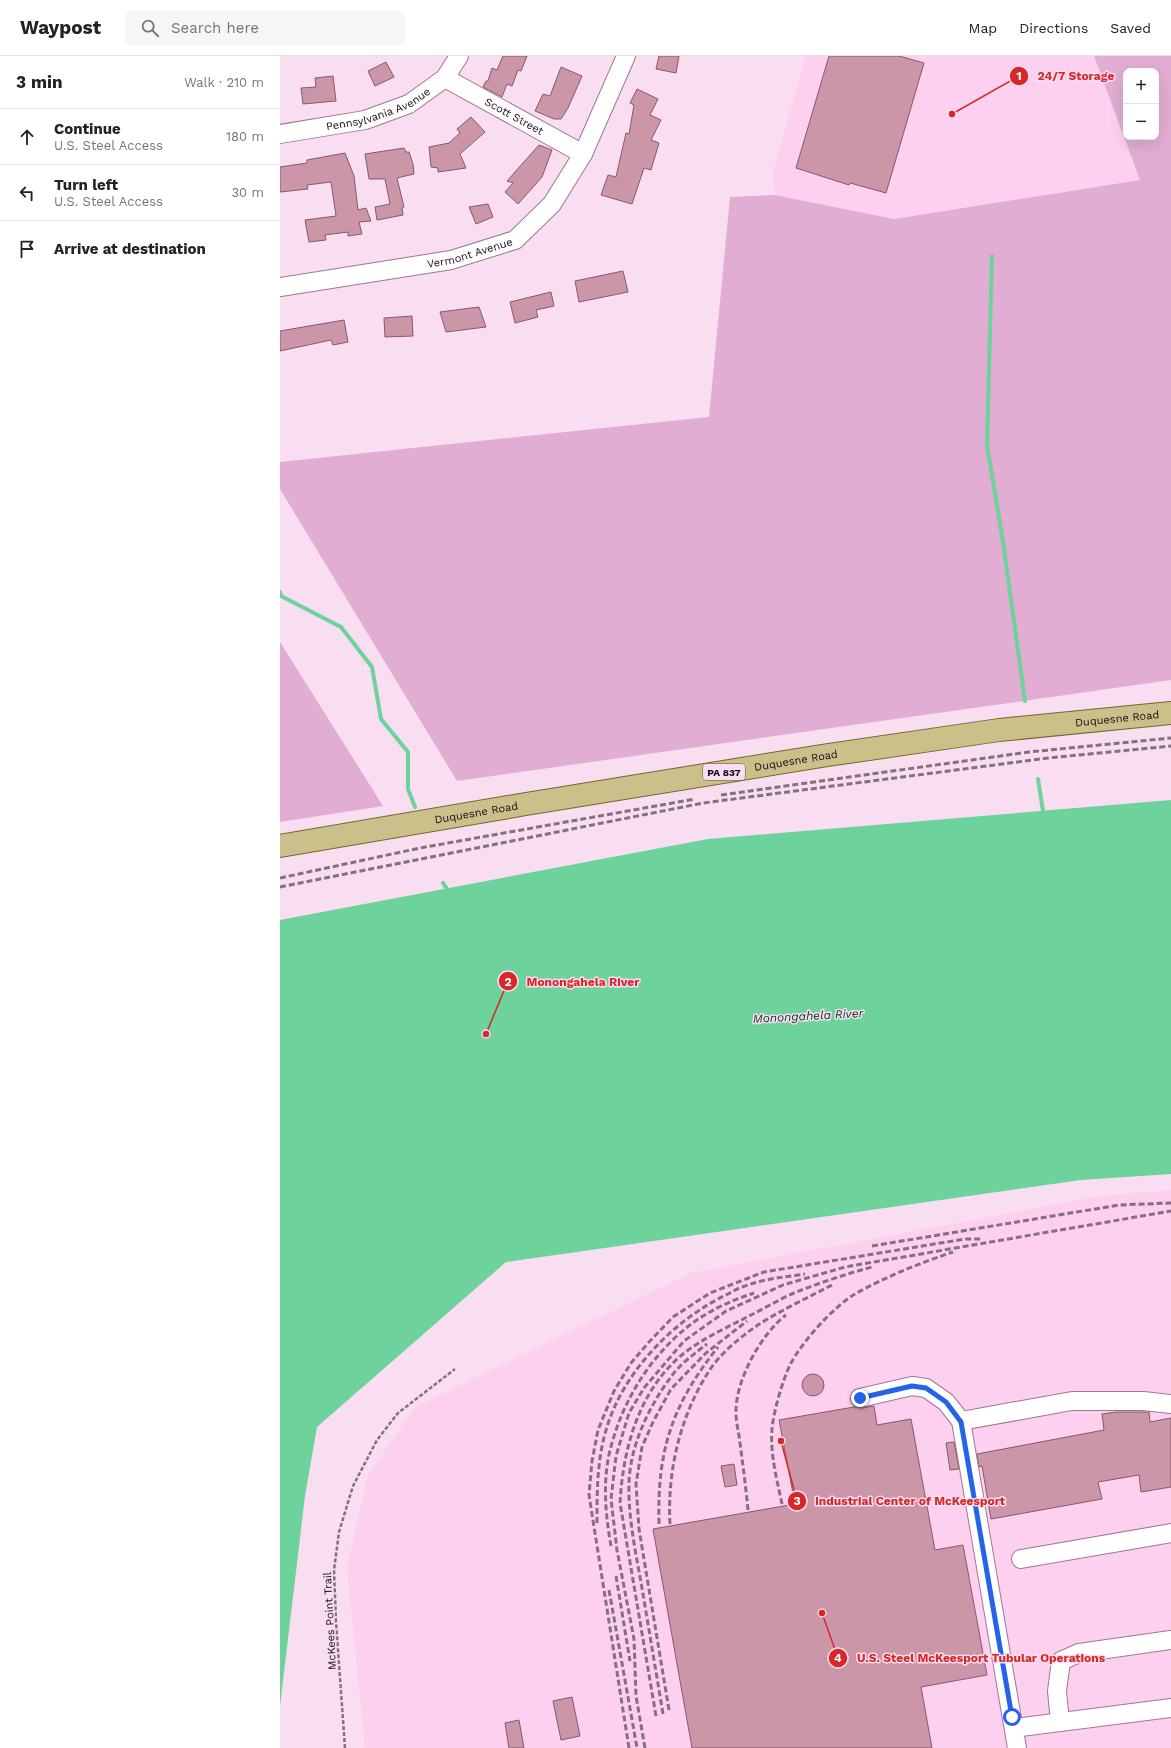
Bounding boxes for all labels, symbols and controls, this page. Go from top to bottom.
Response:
search box [125,10,405,46]
text: Waypost [20,16,101,39]
icon: search [139,17,161,39]
text: Search here [171,19,259,37]
text: Map [969,20,997,36]
text: Directions [1019,20,1088,36]
text: Saved [1110,20,1151,36]
callout: 24/7 Storage [1009,64,1122,88]
map controls [1123,68,1159,140]
button: + [1123,68,1159,104]
text: 1 [1016,69,1022,83]
text: 24/7 Storage [1038,69,1114,83]
text: 3 min [16,72,62,92]
text: Walk · 210 m [184,75,264,90]
street label: Pennsylvania Avenue [325,84,433,133]
street label: Scott Street [483,95,546,138]
button: − [1123,104,1159,140]
text: Continue [54,120,121,138]
icon: ahead [16,126,38,148]
text: 180 m [226,129,264,144]
text: U.S. Steel Access [54,138,163,153]
text: Turn left [54,176,118,194]
icon: left [16,182,38,204]
text: 30 m [232,185,264,200]
text: U.S. Steel Access [54,194,163,209]
street label: Vermont Avenue [426,235,514,270]
icon: arrive [16,238,38,260]
text: Arrive at destination [54,240,206,258]
street label: Duquesne Road [1074,708,1160,729]
street label: Duquesne Road [753,747,839,773]
road number: PA 837 [703,764,745,780]
street label: Duquesne Road [433,799,519,826]
callout: Monongahela River [498,969,647,993]
text: 2 [504,975,512,989]
text: Monongahela River [527,975,640,989]
water label: Monongahela River [752,1006,865,1026]
route end [851,1389,869,1407]
callout: Industrial Center of McKeesport [787,1489,1014,1513]
text: 3 [793,1494,801,1508]
text: Industrial Center of McKeesport [815,1494,1006,1508]
street label: McKees Point Trail [321,1571,339,1670]
callout: U.S. Steel McKeesport Tubular Operations [828,1646,1113,1670]
text: 4 [834,1651,842,1665]
text: U.S. Steel McKeesport Tubular Operations [857,1651,1106,1665]
route start [1003,1708,1021,1726]

